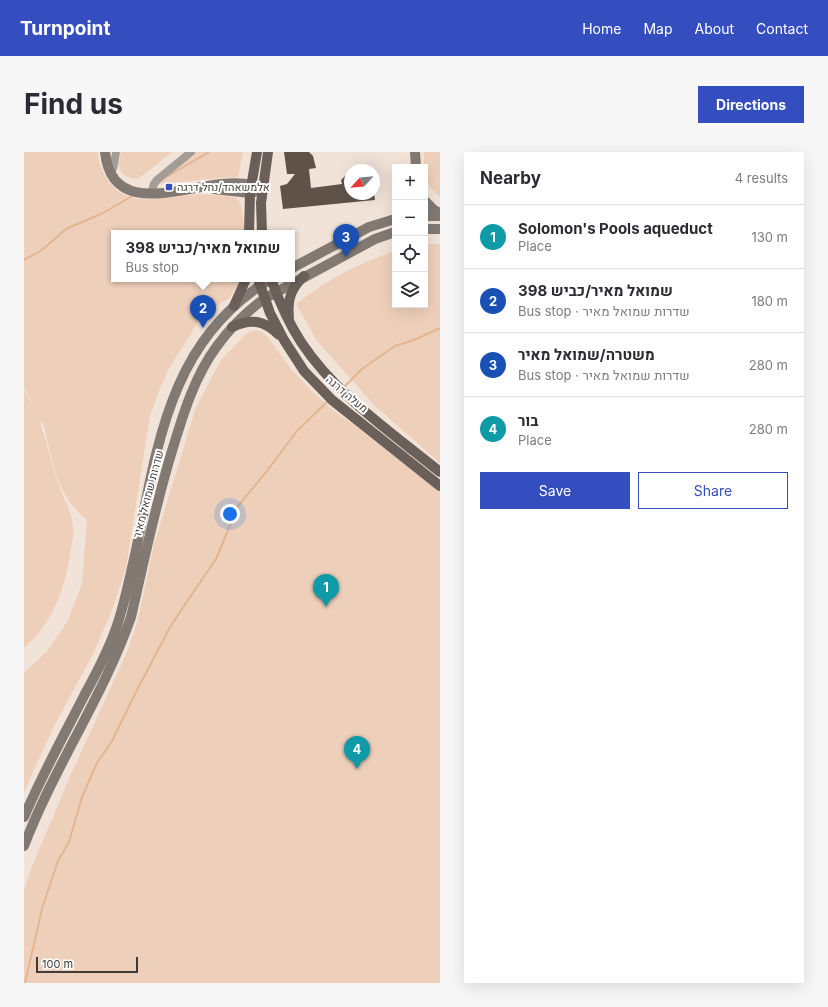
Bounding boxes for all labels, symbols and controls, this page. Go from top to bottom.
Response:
text: Turnpoint [20,17,110,40]
text: Home [582,20,621,37]
text: Map [643,20,673,37]
text: About [695,20,734,37]
text: Contact [756,20,808,37]
button: Directions [698,86,804,123]
text: Find us [24,87,123,121]
north arrow [344,164,380,200]
map controls [392,164,428,308]
button: + [392,164,428,200]
text: Nearby [480,168,541,188]
text: 4 results [735,170,788,186]
place label: אלמשאהד/נחל דרגה [177,180,270,194]
marker: אלמשאהד/נחל דרגה [164,182,174,192]
button: − [392,200,428,236]
text: Solomon's Pools aqueduct [518,219,713,238]
pin: 3 [333,224,359,257]
text: 1 [490,229,496,245]
text: 130 m [751,229,788,245]
popup [111,230,295,282]
button: locate [392,236,428,272]
text: שמואל מאיר/כביש 398 [126,238,280,257]
text: Place [518,238,552,254]
text: Bus stop [126,259,179,275]
button: layers [392,272,428,308]
text: שמואל מאיר/כביש 398 [518,281,673,300]
text: 2 [489,293,497,309]
text: 180 m [751,293,788,309]
pin: 2 [190,295,216,328]
text: Bus stop · שדרות שמואל מאיר [518,303,690,319]
text: משטרה/שמואל מאיר [518,345,655,364]
text: 3 [489,357,497,373]
text: 280 m [749,357,788,373]
text: Bus stop · שדרות שמואל מאיר [518,367,690,383]
street label: מעלה דרגה [323,372,371,416]
text: בור [518,411,538,430]
text: 4 [489,421,497,437]
text: 280 m [749,421,788,437]
text: Place [518,432,552,448]
street label: שדרות שמואל מאיר [130,448,166,540]
button: Save [480,472,630,509]
button: Share [638,472,788,509]
your location [220,504,240,524]
pin: 1 [313,574,339,607]
pin: 4 [344,736,370,769]
scale bar [36,955,138,974]
text: 100 m [42,957,73,971]

